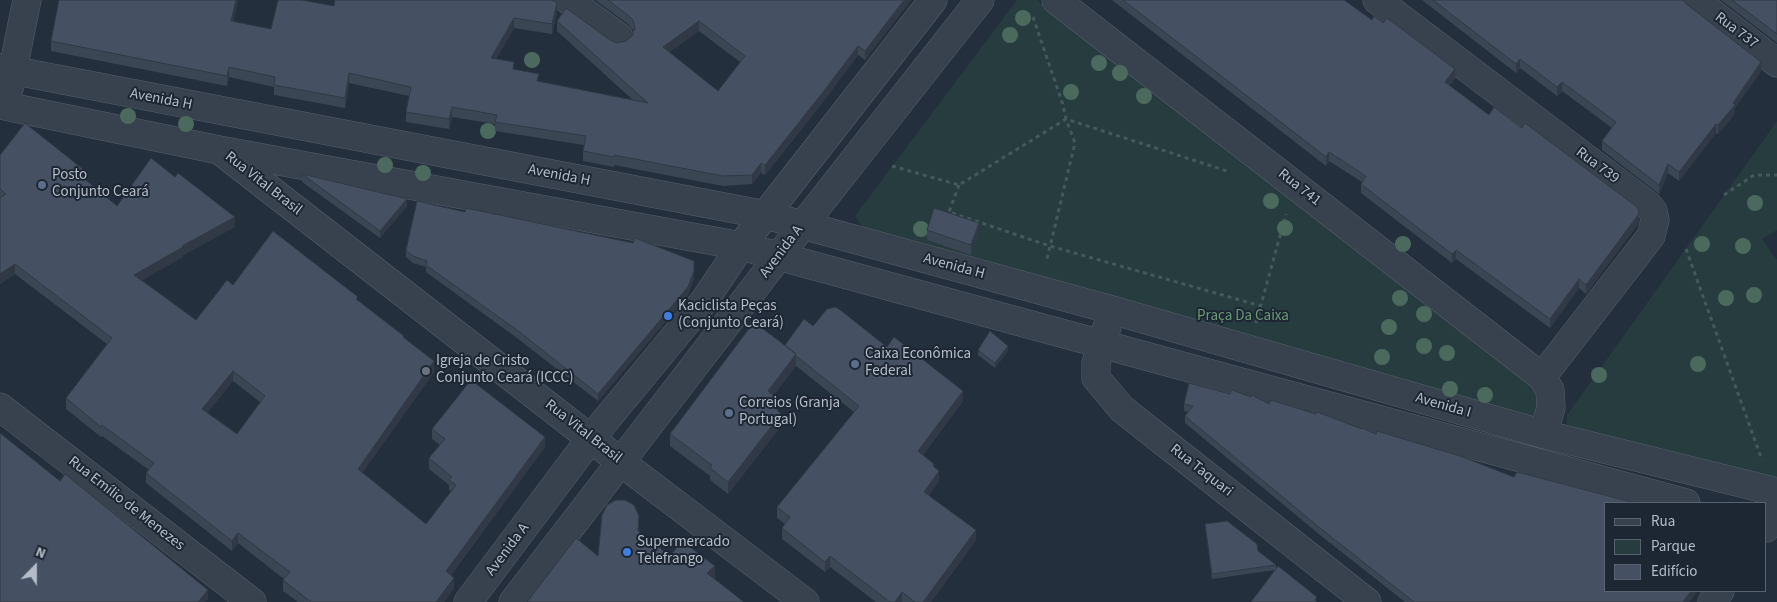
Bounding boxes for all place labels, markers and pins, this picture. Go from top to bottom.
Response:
place label: Posto Conjunto Ceará [52,167,149,202]
marker: Posto Conjunto Ceará [36,179,48,191]
place label: Kaciclista Peças (Conjunto Ceará) [678,298,784,333]
marker: Kaciclista Peças (Conjunto Ceará) [662,310,674,322]
place label: Caixa Econômica Federal [865,346,971,381]
place label: Igreja de Cristo Conjunto Ceará (ICCC) [436,353,574,388]
marker: Caixa Econômica Federal [849,358,861,370]
marker: Igreja de Cristo Conjunto Ceará (ICCC) [420,365,432,377]
place label: Correios (Granja Portugal) [739,395,840,430]
marker: Correios (Granja Portugal) [723,407,735,419]
place label: Supermercado Telefrango [637,534,730,569]
marker: Supermercado Telefrango [621,546,633,558]

